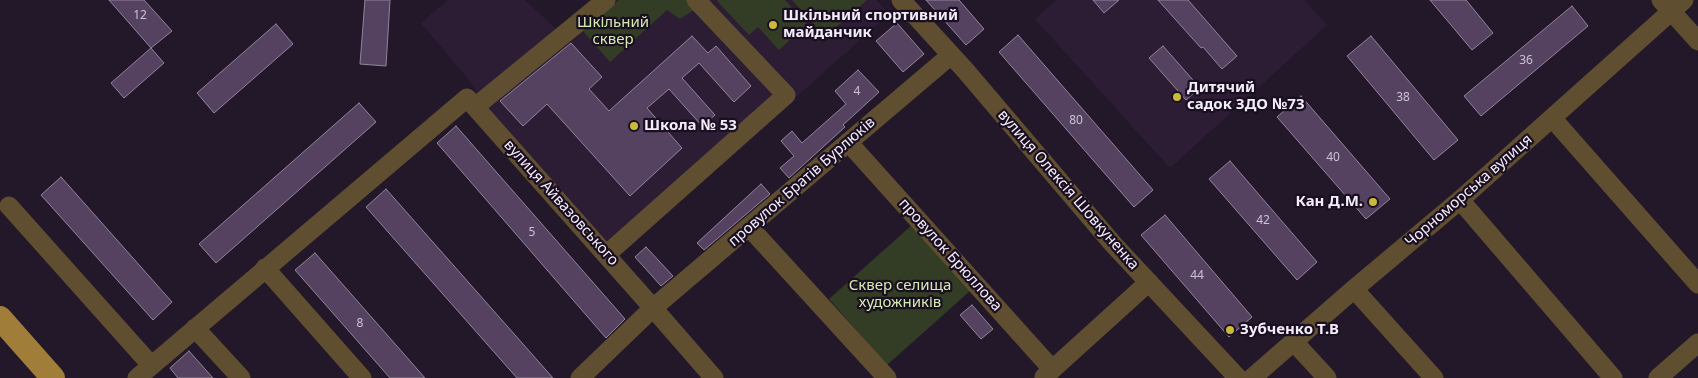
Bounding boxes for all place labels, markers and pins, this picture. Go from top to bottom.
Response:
place label: Шкільний спортивний майданчик [783,7,958,42]
marker: Шкільний спортивний майданчик [767,19,779,31]
place label: Дитячий садок ЗДО №73 [1187,79,1304,114]
marker: Дитячий садок ЗДО №73 [1171,91,1183,103]
place label: Школа № 53 [644,117,737,135]
marker: Школа № 53 [628,120,640,132]
place label: Кан Д.М. [1295,193,1363,211]
marker: Кан Д.М. [1367,196,1379,208]
place label: Зубченко Т.В [1240,321,1339,339]
marker: Зубченко Т.В [1224,324,1236,336]

